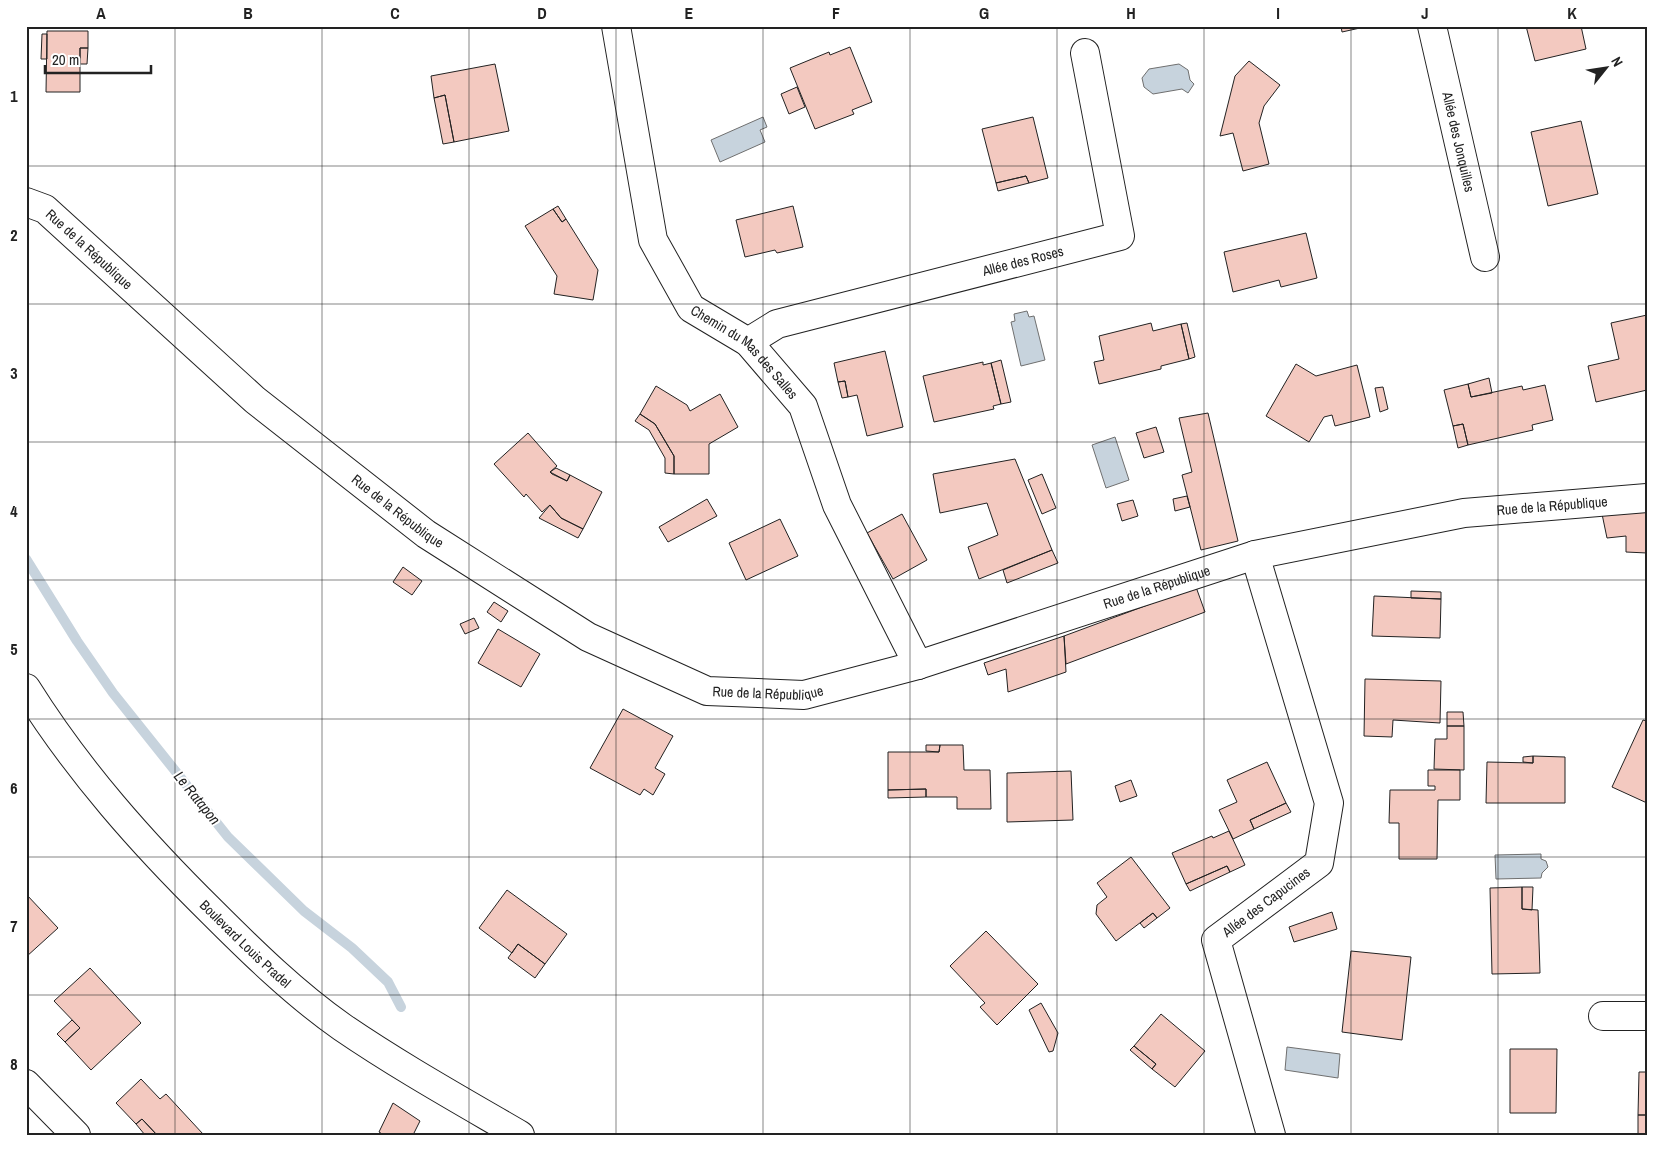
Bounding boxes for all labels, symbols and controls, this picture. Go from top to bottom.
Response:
text: A [96,2,106,24]
text: B [243,2,253,24]
text: C [390,2,400,24]
text: D [537,2,547,24]
text: E [685,2,694,24]
text: F [832,2,840,24]
text: G [979,2,989,24]
text: H [1126,2,1136,24]
text: I [1276,2,1280,24]
text: J [1421,2,1429,24]
text: K [1567,2,1577,24]
scale bar [45,42,151,74]
north arrow [1580,42,1630,92]
text: 20 m [52,49,79,70]
text: N [1607,53,1627,70]
text: 1 [10,85,18,107]
street label: Allée des Jonquilles [1438,89,1479,194]
street label: Rue de la République [42,205,136,293]
text: 2 [10,224,18,246]
street label: Allée des Roses [979,242,1066,280]
street label: Chemin du Mas des Salles [687,301,802,403]
text: 3 [10,362,18,384]
street label: Rue de la République [348,470,447,552]
street label: Rue de la République [1496,492,1608,519]
text: 4 [10,500,18,522]
street label: Rue de la République [1101,561,1212,613]
text: 5 [10,638,18,660]
street label: Rue de la République [712,681,825,704]
water label: Le Ratapon [169,766,226,829]
text: 6 [10,777,18,799]
street label: Allée des Capucines [1218,863,1314,941]
street label: Boulevard Louis Pradel [196,896,295,992]
text: 7 [10,915,18,937]
text: 8 [10,1053,18,1075]

